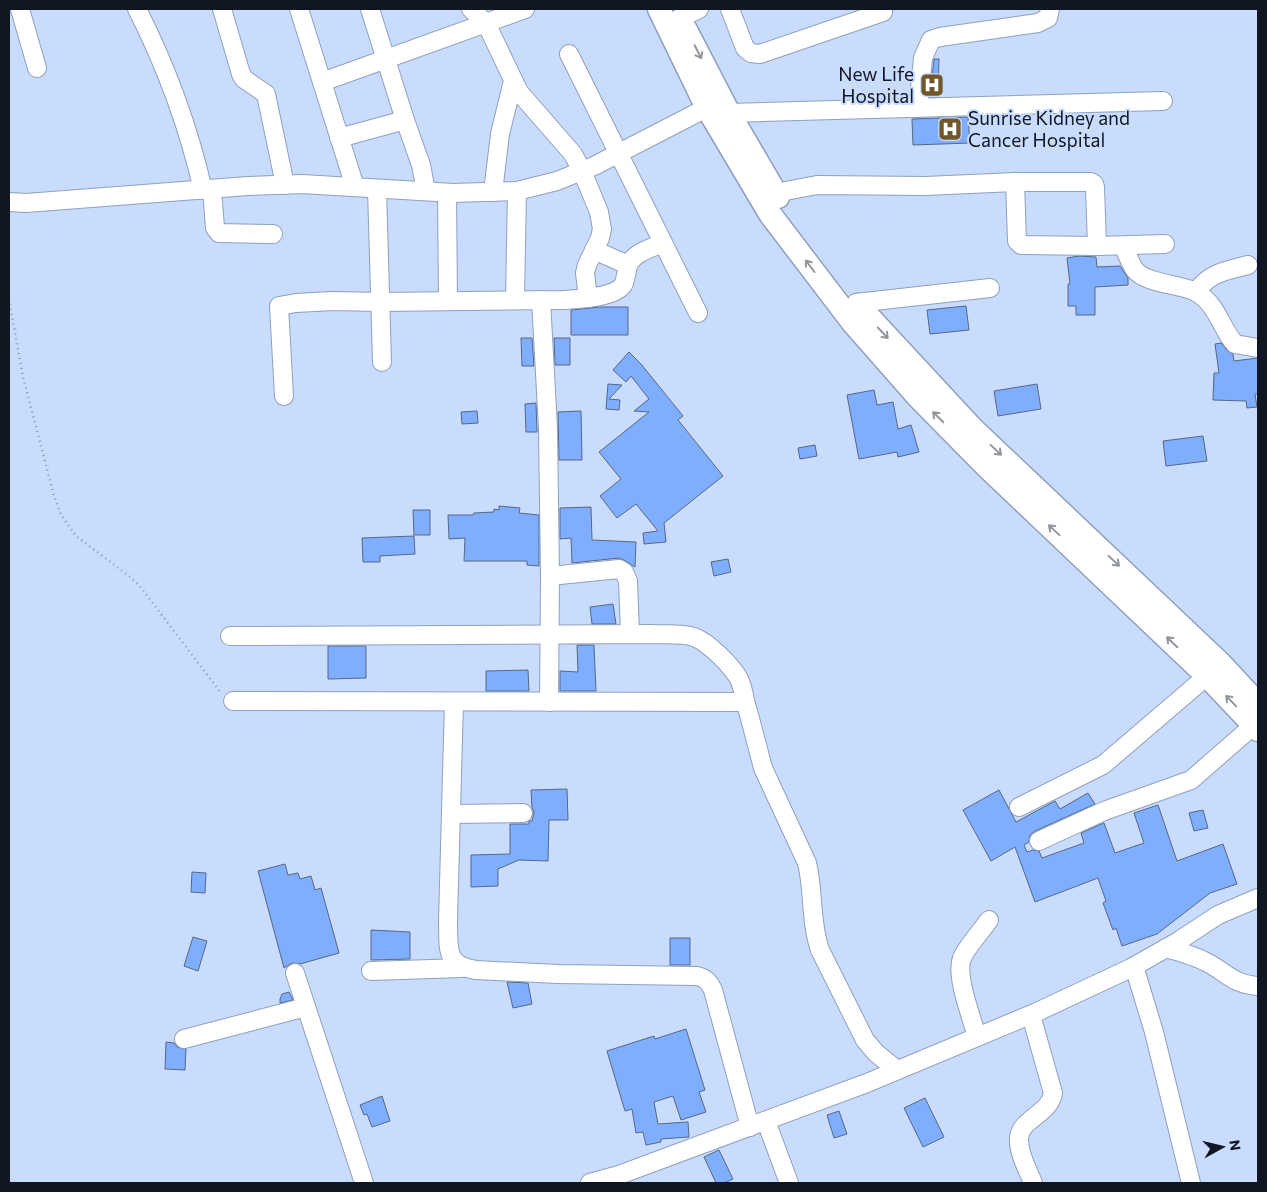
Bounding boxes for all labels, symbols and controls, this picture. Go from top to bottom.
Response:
one-way arrow [693,45,703,60]
place label: New Life Hospital [838,62,914,107]
hospital icon: New Life Hospital [919,72,945,98]
place label: Sunrise Kidney and Cancer Hospital [968,106,1130,151]
hospital icon: Sunrise Kidney and Cancer Hospital [937,116,963,142]
one-way arrow [805,259,815,273]
one-way arrow [877,326,889,339]
one-way arrow [931,411,944,423]
one-way arrow [989,444,1002,456]
one-way arrow [1048,524,1061,536]
one-way arrow [1108,555,1121,567]
one-way arrow [1165,636,1178,648]
one-way arrow [1225,694,1237,707]
north arrow [1197,1122,1247,1172]
text: N [1226,1139,1245,1152]

